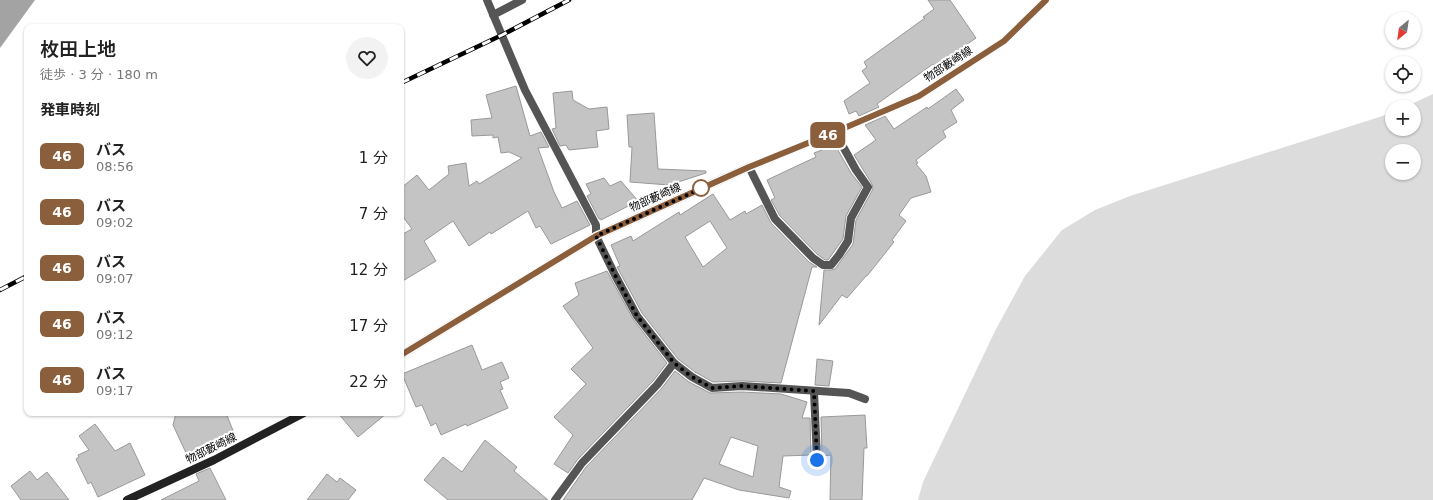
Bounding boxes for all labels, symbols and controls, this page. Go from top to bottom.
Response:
north arrow [1385,12,1421,48]
map controls [1385,12,1421,180]
button: heart [346,37,388,79]
text: 枚田上地 [40,38,116,60]
street label: 物部藪崎線 [922,44,975,85]
button: locate [1385,56,1421,92]
text: 徒歩 · 3 分 · 180 m [40,67,158,82]
button: + [1385,100,1421,136]
text: 発車時刻 [40,101,100,119]
line badge: 46 [810,122,846,148]
text: 46 [818,127,838,143]
text: バス [96,141,126,159]
button: − [1385,144,1421,180]
text: 46 [52,148,72,164]
text: 1 分 [359,149,388,167]
text: 08:56 [96,159,133,174]
unlabelled marker [692,179,710,197]
street label: 物部藪崎線 [627,180,683,215]
text: バス [96,197,126,215]
text: 46 [52,204,72,220]
text: 7 分 [359,205,388,223]
text: 09:02 [96,215,133,230]
text: バス [96,253,126,271]
text: 46 [52,260,72,276]
text: 12 分 [349,261,388,279]
text: 09:07 [96,271,133,286]
text: バス [96,309,126,327]
text: 46 [52,316,72,332]
text: 17 分 [349,317,388,335]
text: 09:12 [96,327,133,342]
text: バス [96,365,126,383]
text: 46 [52,372,72,388]
text: 22 分 [349,373,388,391]
text: 09:17 [96,383,133,398]
street label: 物部藪崎線 [184,431,239,466]
your location [807,450,827,470]

